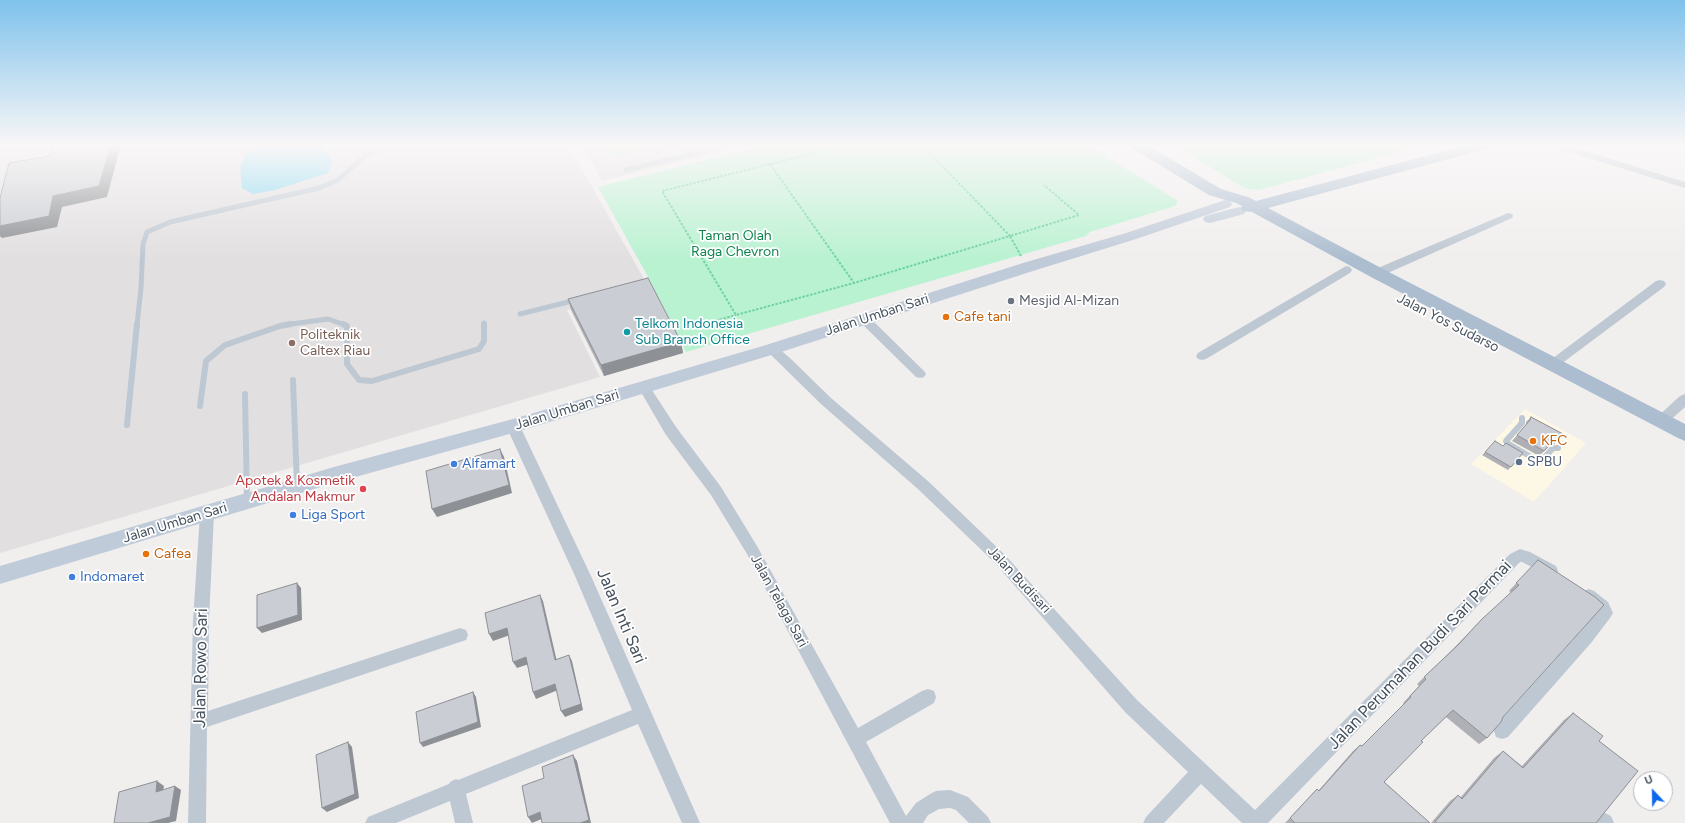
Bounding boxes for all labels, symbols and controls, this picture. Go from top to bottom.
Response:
park label: Taman Olah Raga Chevron [691,228,779,260]
street label: Jalan Umban Sari [823,290,931,340]
street label: Jalan Yos Sudarso [1394,290,1502,356]
place label: Mesjid Al-Mizan [1019,293,1119,309]
marker: Mesjid Al-Mizan [1006,296,1016,306]
place label: Cafe tani [954,309,1011,325]
marker: Cafe tani [941,312,951,322]
place label: Telkom Indonesia Sub Branch Office [635,316,750,348]
place label: Politeknik Caltex Riau [300,327,370,360]
marker: Telkom Indonesia Sub Branch Office [622,327,632,337]
marker: Politeknik Caltex Riau [287,338,297,348]
street label: Jalan Umban Sari [513,386,621,434]
place label: KFC [1541,433,1567,449]
marker: KFC [1528,436,1538,446]
place label: SPBU [1527,454,1562,470]
place label: Alfamart [462,456,516,472]
marker: SPBU [1514,457,1524,467]
marker: Alfamart [449,459,459,469]
place label: Apotek & Kosmetik Andalan Makmur [236,473,355,506]
marker: Apotek & Kosmetik Andalan Makmur [358,484,368,494]
street label: Jalan Umban Sari [121,499,229,547]
place label: Liga Sport [301,507,365,523]
marker: Liga Sport [288,510,298,520]
street label: Jalan Budisari [984,543,1054,617]
place label: Cafea [154,546,191,562]
marker: Cafea [141,549,151,559]
street label: Jalan Telaga Sari [747,552,811,650]
street label: Jalan Perumahan Budi Sari Permai [1324,556,1516,754]
street label: Jalan Inti Sari [592,566,650,666]
place label: Indomaret [80,569,145,585]
marker: Indomaret [67,572,77,582]
street label: Jalan Rowo Sari [190,608,212,728]
north arrow [1633,771,1673,811]
text: U [1643,773,1655,788]

